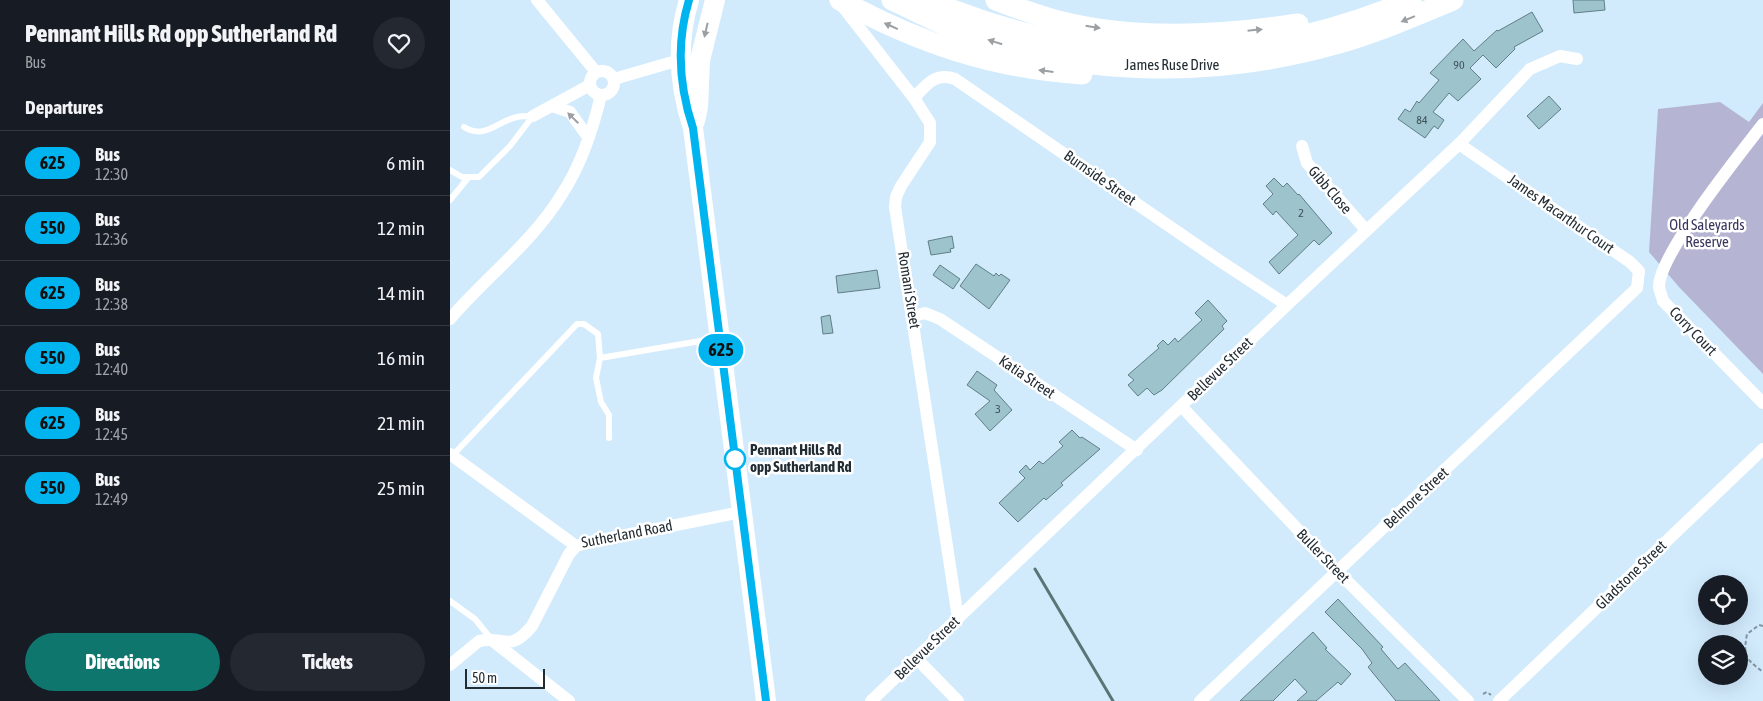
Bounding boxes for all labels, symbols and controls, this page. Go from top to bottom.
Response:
one-way arrow [1400,15,1415,23]
button: heart [373,17,425,69]
text: Pennant Hills Rd opp Sutherland Rd [25,20,337,47]
one-way arrow [702,22,710,37]
one-way arrow [884,22,898,30]
one-way arrow [1085,24,1101,32]
one-way arrow [1247,26,1263,34]
one-way arrow [987,37,1002,45]
text: Bus [25,53,46,71]
street label: James Ruse Drive [1125,56,1220,73]
house number: 90 [1453,58,1465,72]
one-way arrow [1038,67,1054,75]
text: Departures [25,96,103,118]
one-way arrow [567,112,580,123]
house number: 84 [1416,113,1428,127]
text: Bus [95,143,120,165]
street label: Burnside Street [1061,147,1139,209]
text: 625 [40,152,65,173]
text: 6 min [386,152,425,174]
street label: Gibb Close [1305,162,1356,217]
text: 12:30 [95,165,128,183]
street label: James Macarthur Court [1505,171,1618,257]
house number: 2 [1298,206,1304,220]
text: Bus [95,208,120,230]
park label: Old Saleyards Reserve [1669,216,1745,250]
text: 550 [40,217,65,238]
text: 12 min [377,217,425,239]
text: 12:36 [95,230,128,248]
street label: Romani Street [895,250,924,330]
text: Bus [95,273,120,295]
text: 625 [40,282,65,303]
text: 14 min [377,282,425,304]
text: 12:38 [95,295,128,313]
street label: Corry Court [1666,303,1720,358]
street label: Bellevue Street [1184,333,1256,404]
line badge: 625 [692,334,750,366]
text: Bus [95,338,120,360]
text: 625 [708,339,734,360]
text: 550 [40,347,65,368]
text: 16 min [377,347,425,369]
street label: Katia Street [996,352,1058,401]
text: 12:40 [95,360,128,378]
house number: 3 [995,402,1001,416]
text: Bus [95,403,120,425]
text: 625 [40,412,65,433]
text: 21 min [377,412,425,434]
text: 12:45 [95,425,128,443]
place label: Pennant Hills Rd opp Sutherland Rd [750,441,852,475]
marker: Pennant Hills Rd opp Sutherland Rd [724,448,746,470]
street label: Belmore Street [1380,463,1451,532]
text: Bus [95,468,120,490]
text: 550 [40,477,65,498]
text: 25 min [377,477,425,499]
text: 12:49 [95,490,128,508]
street label: Sutherland Road [580,516,674,551]
street label: Buller Street [1294,525,1353,586]
street label: Gladstone Street [1592,537,1669,613]
map controls [1698,575,1748,685]
button: locate [1698,575,1748,625]
street label: Bellevue Street [891,612,963,683]
button: Directions [25,633,220,691]
button: Tickets [230,633,425,691]
button: layers [1698,635,1748,685]
scale bar [465,666,545,689]
text: 50 m [472,670,497,686]

